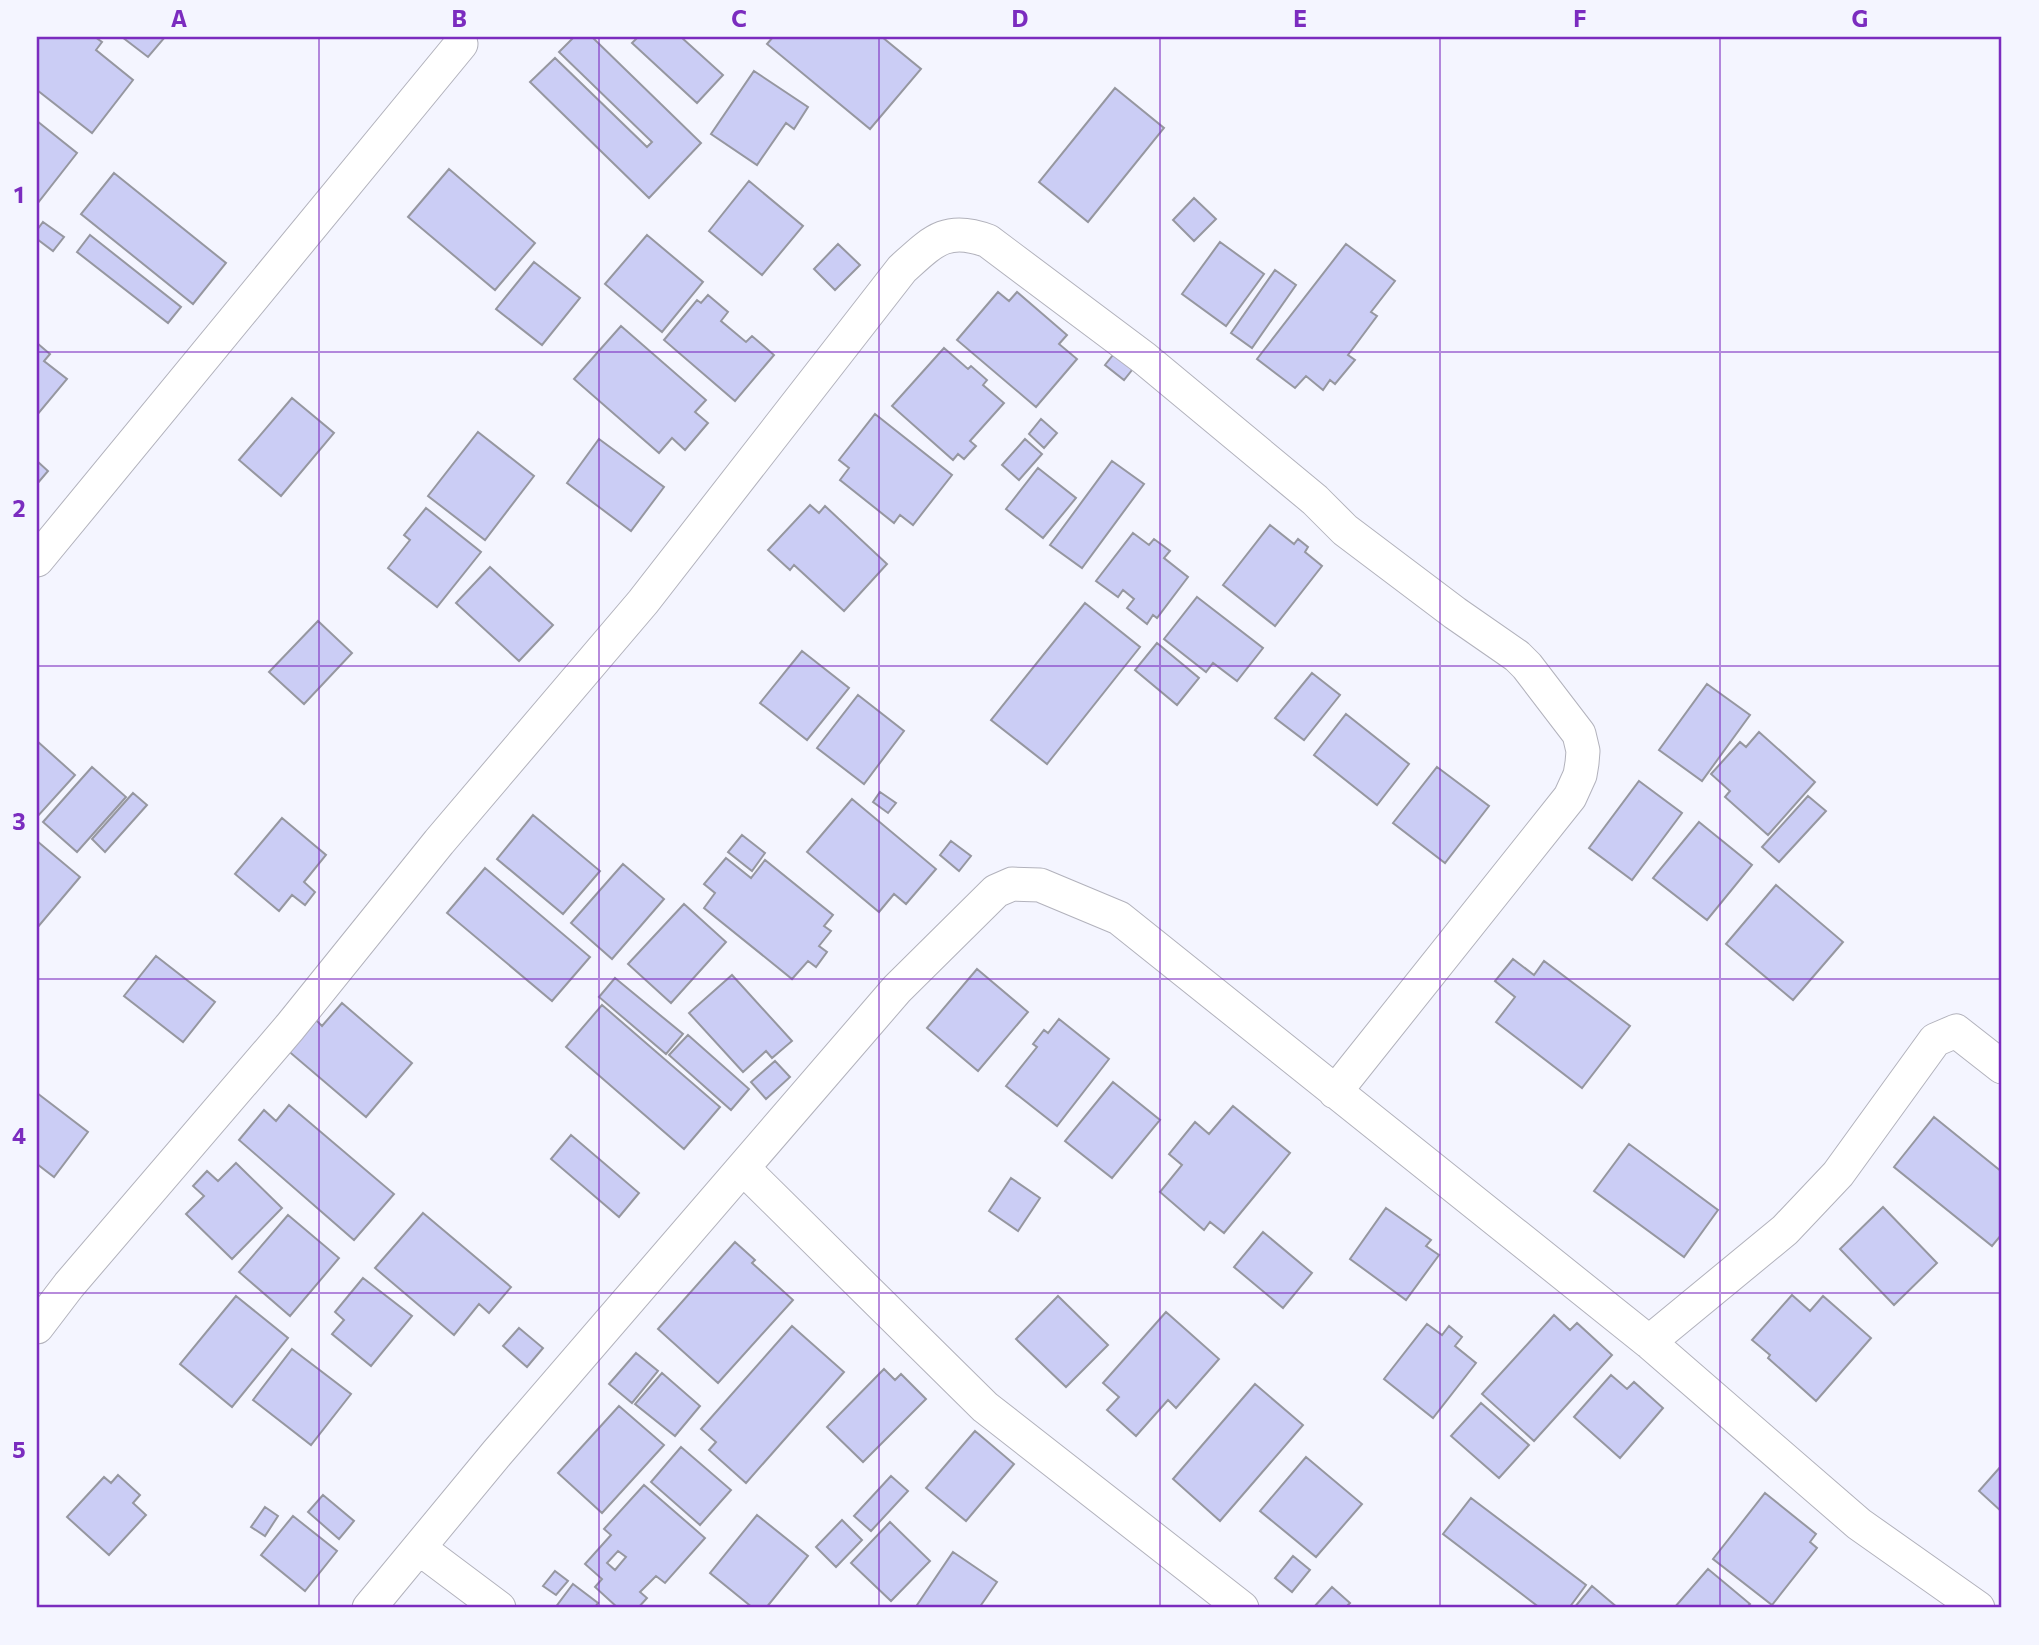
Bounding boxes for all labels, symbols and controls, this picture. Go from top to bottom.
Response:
text: A [171,4,188,32]
text: B [451,4,467,32]
text: C [731,4,747,32]
text: D [1012,4,1029,32]
text: E [1293,4,1307,32]
text: F [1573,4,1587,32]
text: G [1852,4,1868,32]
text: 1 [14,180,24,208]
text: 2 [12,494,26,522]
text: 3 [12,807,26,835]
text: 4 [12,1121,26,1149]
text: 5 [12,1435,26,1463]

